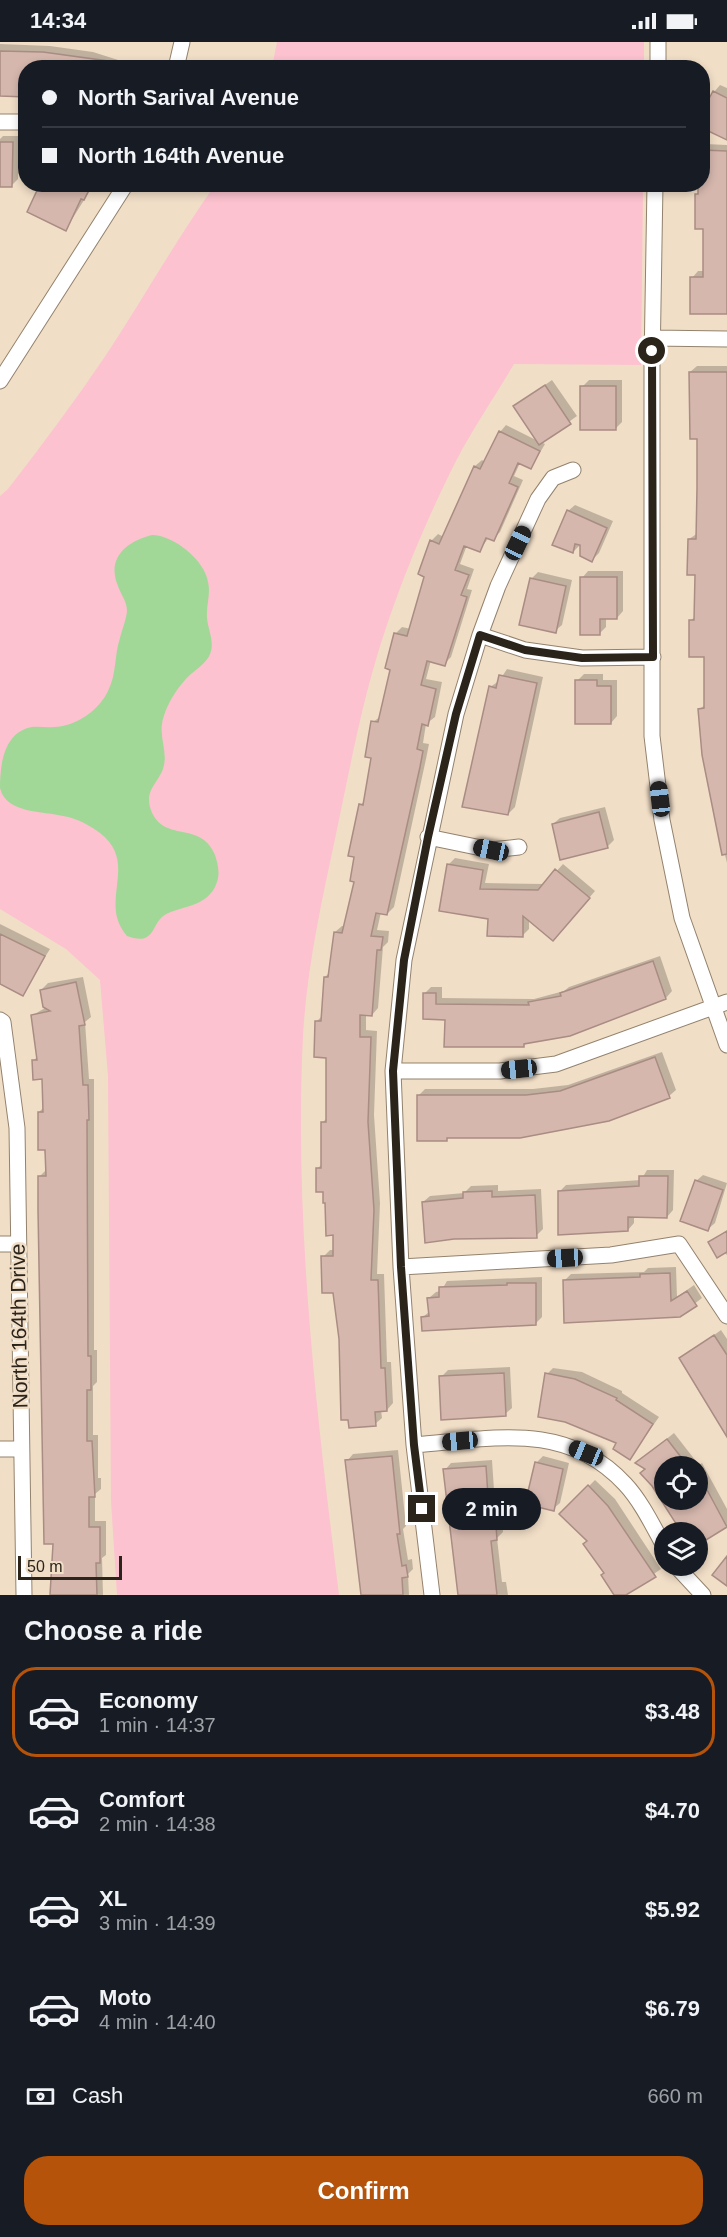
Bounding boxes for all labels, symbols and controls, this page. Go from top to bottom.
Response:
text: 14:34 [30,8,86,33]
text: North Sarival Avenue [78,85,299,110]
text: North 164th Avenue [78,143,284,168]
route start [638,337,665,364]
car [502,523,534,563]
car [649,780,671,818]
car [472,837,510,863]
car [500,1058,538,1080]
street label: North 164th Drive [6,1244,31,1408]
car [547,1248,583,1268]
car [441,1430,479,1452]
car [566,1438,606,1468]
map controls [654,1456,708,1576]
button: locate [654,1456,708,1510]
callout: 2 min [443,1488,542,1530]
route end [408,1495,435,1522]
text: 2 min [465,1498,518,1520]
button: layers [654,1522,708,1576]
scale bar [18,1553,122,1580]
text: 50 m [27,1558,63,1575]
text: Choose a ride [24,1616,203,1646]
icon: car [27,1685,81,1739]
text: Economy [99,1688,198,1713]
text: $3.48 [645,1699,700,1724]
text: 1 min · 14:37 [99,1714,216,1736]
icon: car [27,1784,81,1838]
text: Comfort [99,1787,185,1812]
text: $4.70 [645,1798,700,1823]
text: 2 min · 14:38 [99,1813,216,1835]
icon: car [27,1883,81,1937]
text: XL [99,1886,127,1911]
text: $5.92 [645,1897,700,1922]
text: 3 min · 14:39 [99,1912,216,1934]
icon: car [27,1982,81,2036]
text: Moto [99,1985,152,2010]
text: $6.79 [645,1996,700,2021]
text: 4 min · 14:40 [99,2011,216,2033]
icon: cash [24,2080,57,2113]
text: Cash [72,2083,123,2108]
text: 660 m [647,2085,703,2107]
button: Confirm [24,2156,703,2225]

